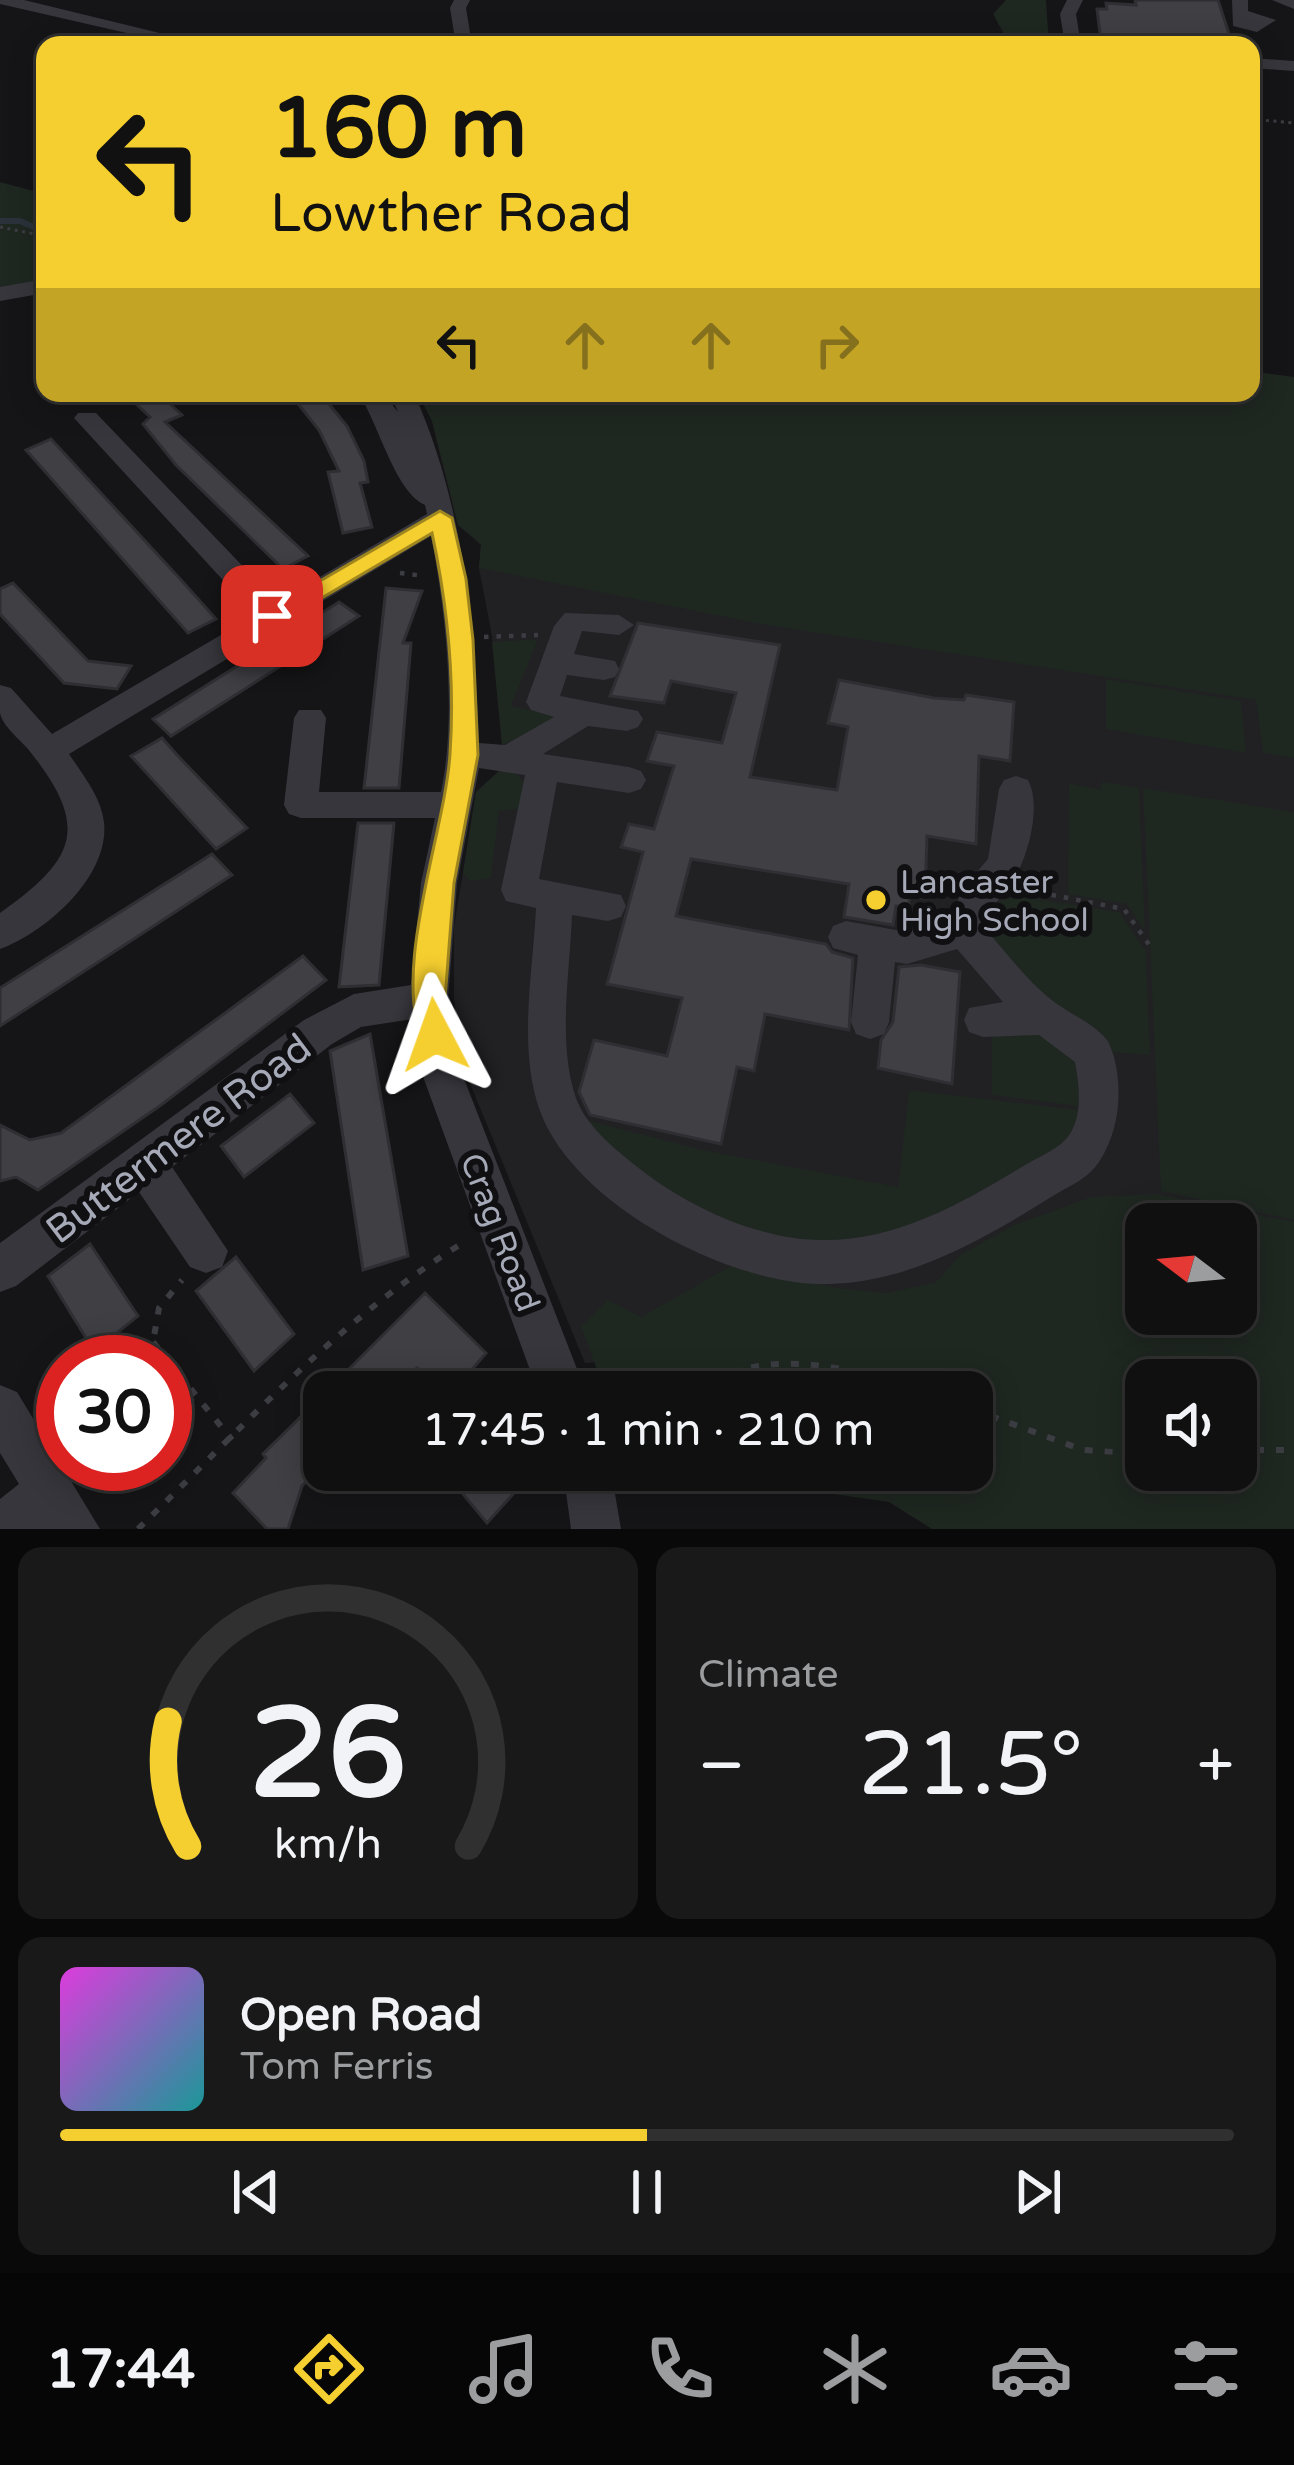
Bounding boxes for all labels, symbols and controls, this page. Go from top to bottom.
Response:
text: 160 m [270,79,527,180]
icon: left [72,84,228,240]
text: Lowther Road [270,181,632,246]
icon: left [426,312,492,378]
icon: ahead [552,312,618,378]
icon: ahead [678,312,744,378]
icon: right [804,312,870,378]
pin [221,565,323,667]
icon: arrive [239,583,305,649]
place label: Lancaster High School [900,863,1089,940]
marker: Lancaster High School [863,887,889,913]
position arrow [372,972,498,1098]
street label: Buttermere Road [37,1024,321,1254]
street label: Crag Road [452,1148,548,1317]
north arrow [1125,1203,1257,1335]
map controls [1125,1203,1257,1491]
speed limit sign: 30 [36,1335,192,1491]
button: sound [1125,1359,1257,1491]
text: 17:45 · 1 min · 210 m [422,1404,874,1458]
text: Climate [698,1651,838,1698]
text: 26 [250,1680,406,1831]
text: 21.5° [858,1711,1084,1820]
text: − [698,1726,745,1806]
text: + [1197,1726,1234,1806]
text: km/h [274,1819,382,1870]
text: Open Road [240,1989,482,2043]
text: Tom Ferris [240,2043,433,2090]
icon: previous [223,2159,289,2225]
icon: pause [614,2159,680,2225]
icon: next [1005,2159,1071,2225]
icon: directions [287,2327,371,2411]
icon: music [462,2327,546,2411]
icon: phone [638,2327,722,2411]
icon: climate [813,2327,897,2411]
icon: car [989,2327,1073,2411]
icon: filters [1164,2327,1248,2411]
text: 17:44 [46,2337,195,2402]

